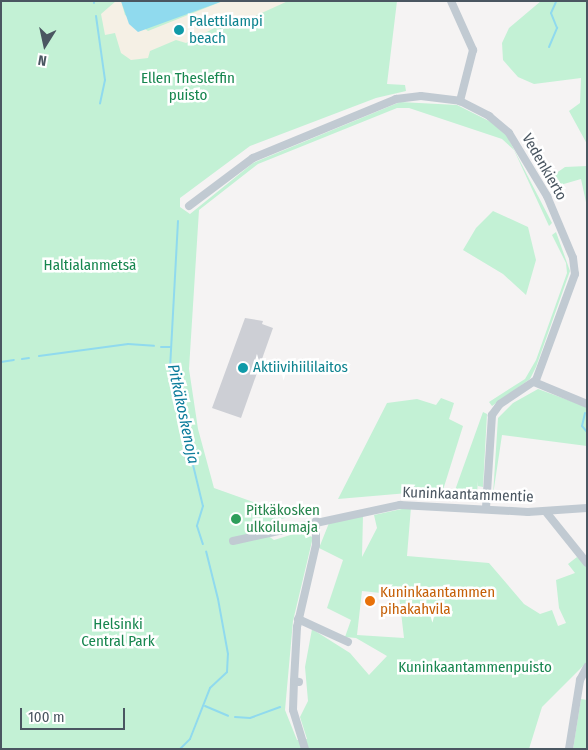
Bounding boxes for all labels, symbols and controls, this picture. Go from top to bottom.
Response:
place label: Palettilampi beach [189,12,263,47]
north arrow [20,20,70,70]
marker: Palettilampi beach [173,24,185,36]
text: N [37,51,48,69]
park label: Ellen Thesleffin puisto [141,69,235,104]
street label: Vedenkierto [518,130,570,204]
park label: Haltialanmetsä [44,257,136,275]
place label: Aktiivihiililaitos [253,359,348,377]
water label: Pitkäkoskenoja [163,362,203,466]
marker: Aktiivihiililaitos [237,362,249,374]
street label: Kuninkaantammentie [402,484,534,506]
place label: Pitkäkosken ulkoilumaja [246,501,320,536]
marker: Pitkäkosken ulkoilumaja [230,513,242,525]
place label: Kuninkaantammen pihakahvila [380,583,495,618]
marker: Kuninkaantammen pihakahvila [364,595,376,607]
park label: Helsinki Central Park [81,615,155,650]
park label: Kuninkaantammenpuisto [398,659,552,677]
scale bar [22,698,128,730]
text: 100 m [28,708,65,726]

